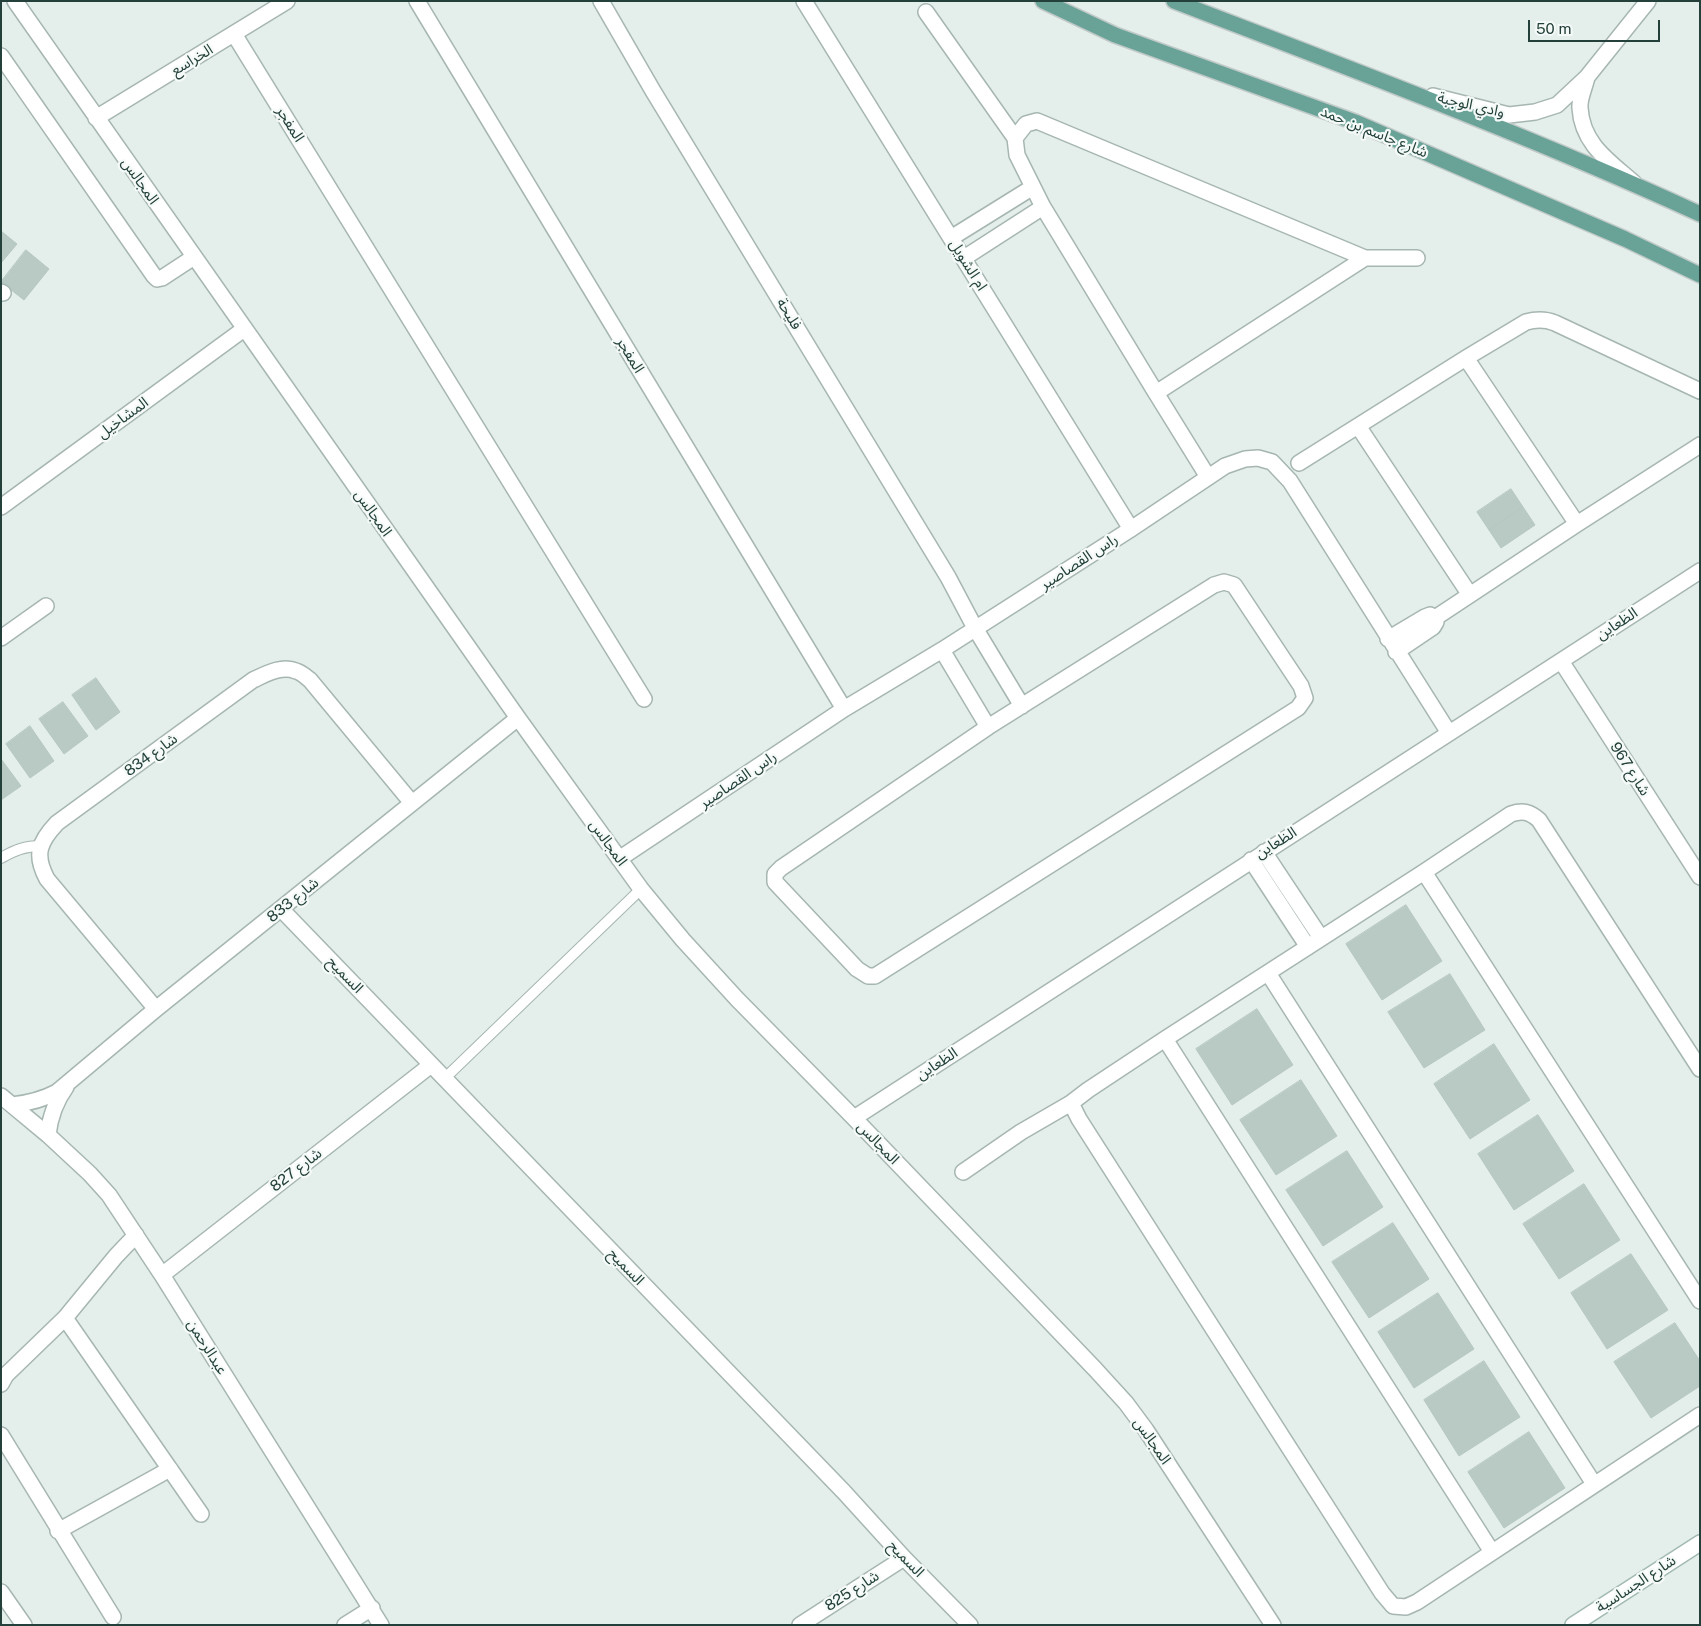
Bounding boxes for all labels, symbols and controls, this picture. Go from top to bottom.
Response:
scale bar [1531,10,1664,42]
text: 50 m [1536,20,1571,37]
street label: الخراسع [168,40,216,80]
street label: وادي الوجبة [1436,89,1506,121]
street label: شارع جاسم بن حمد [1318,102,1430,162]
street label: المفجر [272,103,308,145]
street label: المجالس [117,154,163,208]
street label: ام الشويل [945,236,991,294]
street label: فليحة [773,295,805,333]
street label: المفجر [612,334,648,376]
street label: المشاخيل [94,393,152,443]
street label: المجالس [350,486,396,540]
street label: راس القصاصير [1037,530,1121,594]
street label: الظعاين [1593,604,1641,644]
street label: شارع 834 [121,730,181,780]
street label: شارع 967 [1606,739,1654,799]
street label: راس القصاصير [696,748,780,812]
street label: المجالس [585,816,631,870]
street label: الظعاين [1252,823,1300,863]
street label: شارع 833 [264,874,322,926]
street label: السميح [323,953,367,997]
street label: الظعاين [913,1044,961,1084]
street label: المجالس [853,1118,903,1168]
street label: شارع 827 [267,1144,325,1196]
street label: السميح [604,1245,648,1289]
street label: عبدالرحمن [183,1316,231,1378]
street label: المجالس [1129,1414,1175,1468]
street label: السميح [884,1537,928,1581]
street label: شارع الجساسية [1593,1551,1679,1617]
street label: شارع 825 [821,1567,883,1615]

